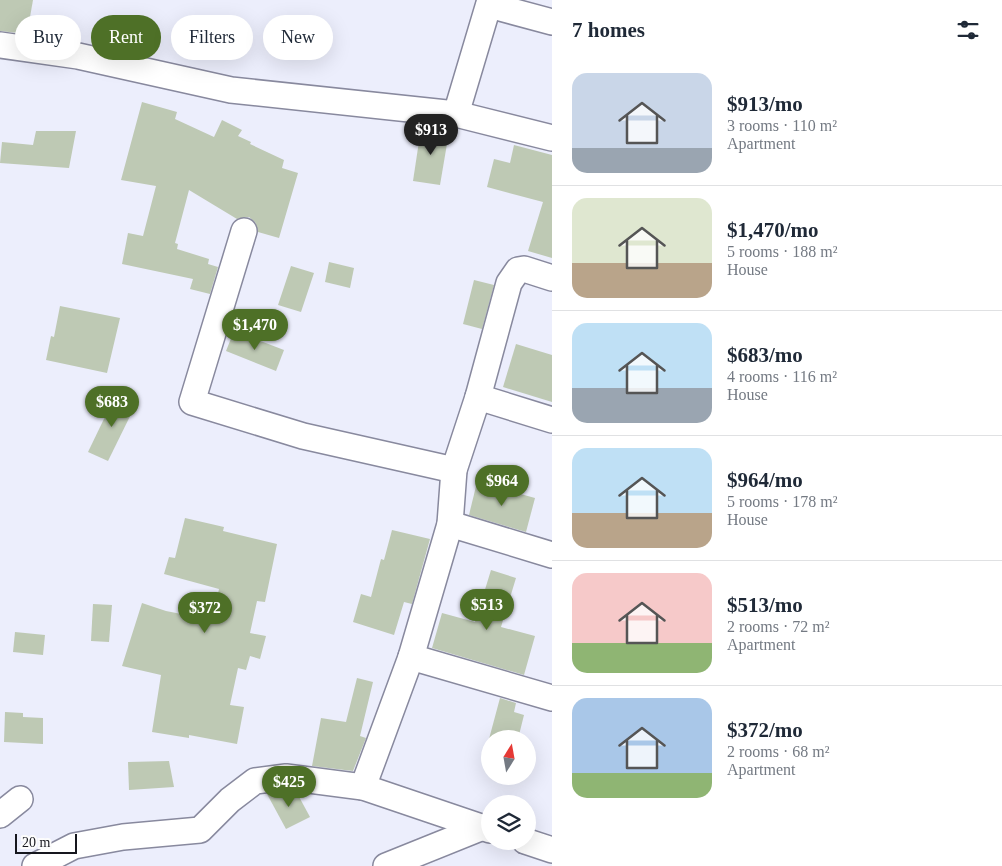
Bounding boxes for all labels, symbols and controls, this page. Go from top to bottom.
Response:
chip: Buy [15,15,81,60]
chip: Rent [91,15,161,60]
chip: Filters [171,15,253,60]
chip: New [263,15,333,60]
icon: filters [954,16,982,44]
text: 7 homes [572,18,645,42]
text: $913/mo [727,92,803,116]
icon: home [612,93,672,153]
pin: $913 [401,114,461,156]
text: 3 rooms · 110 m² [727,117,837,134]
text: $913 [415,121,447,138]
text: Apartment [727,135,795,152]
icon: home [612,218,672,278]
text: $1,470/mo [727,218,819,242]
text: 5 rooms · 188 m² [727,243,838,260]
text: House [727,261,768,278]
pin: $1,470 [214,308,296,351]
text: $1,470 [233,316,277,333]
icon: home [612,343,672,403]
text: $683/mo [727,343,803,367]
text: 4 rooms · 116 m² [727,368,837,385]
pin: $683 [82,386,142,428]
text: House [727,386,768,403]
text: $683 [96,393,128,410]
pin: $964 [472,464,532,507]
icon: home [612,468,672,528]
text: $964/mo [727,468,803,492]
text: $964 [486,472,518,489]
text: 5 rooms · 178 m² [727,493,838,510]
text: House [727,511,768,528]
pin: $513 [457,588,517,631]
pin: $372 [175,592,235,634]
icon: home [612,593,672,653]
text: $513/mo [727,593,803,617]
text: $513 [471,596,503,613]
text: $372 [189,599,221,616]
text: 2 rooms · 72 m² [727,618,830,635]
text: Apartment [727,636,795,653]
icon: home [612,718,672,778]
text: $372/mo [727,718,803,742]
north arrow [481,730,536,785]
map controls [481,730,536,850]
text: 2 rooms · 68 m² [727,743,830,760]
text: Apartment [727,761,795,778]
pin: $425 [259,766,319,808]
text: $425 [273,773,305,790]
button: layers [481,795,536,850]
scale bar [15,831,78,854]
text: 20 m [22,835,50,850]

